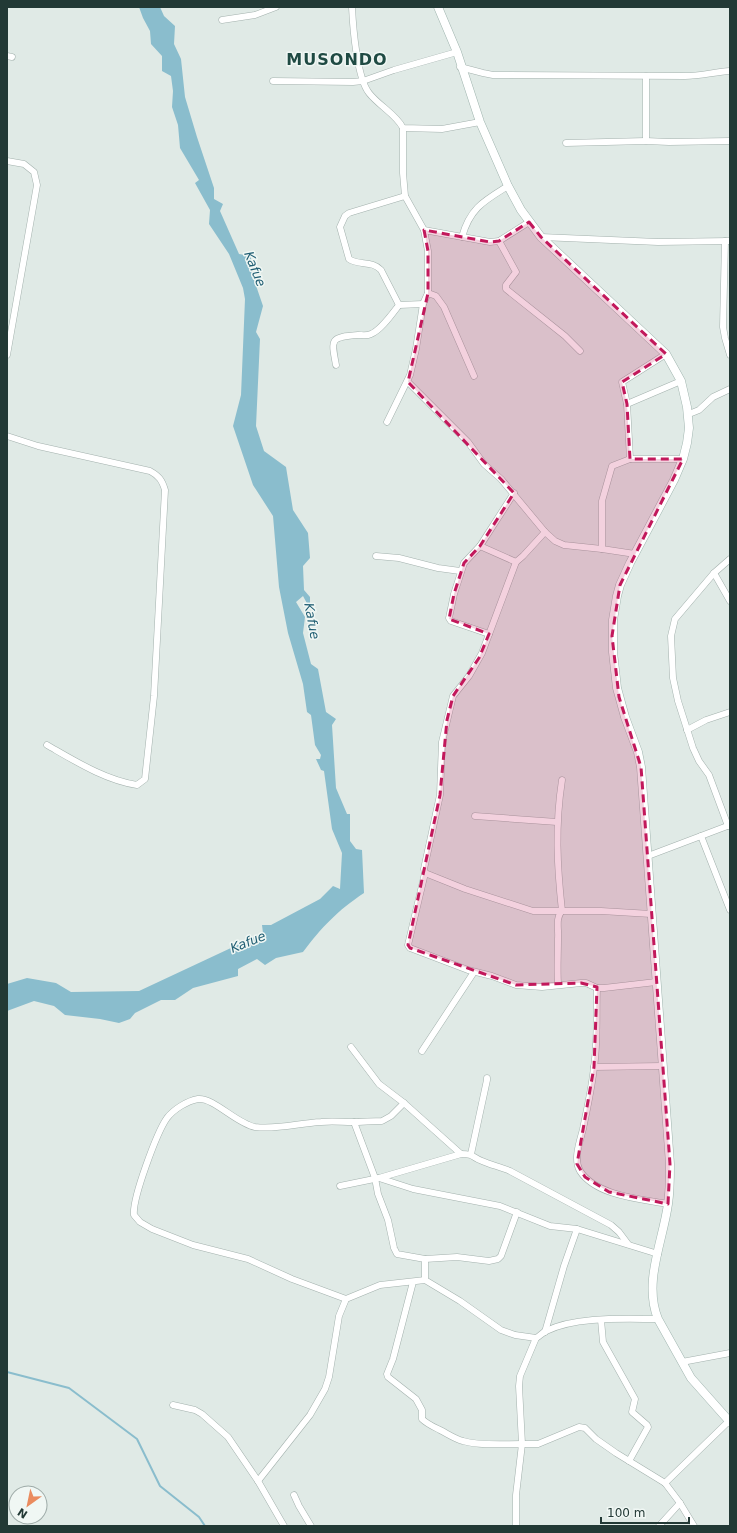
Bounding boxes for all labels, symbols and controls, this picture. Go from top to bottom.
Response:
district label: MUSONDO [286,50,388,69]
water label: Kafue [241,249,269,289]
water label: Kafue [301,602,323,640]
water label: Kafue [228,928,268,956]
north arrow [8,1485,48,1525]
scale bar [601,1499,689,1525]
text: N [15,1505,30,1521]
text: 100 m [607,1506,645,1520]

